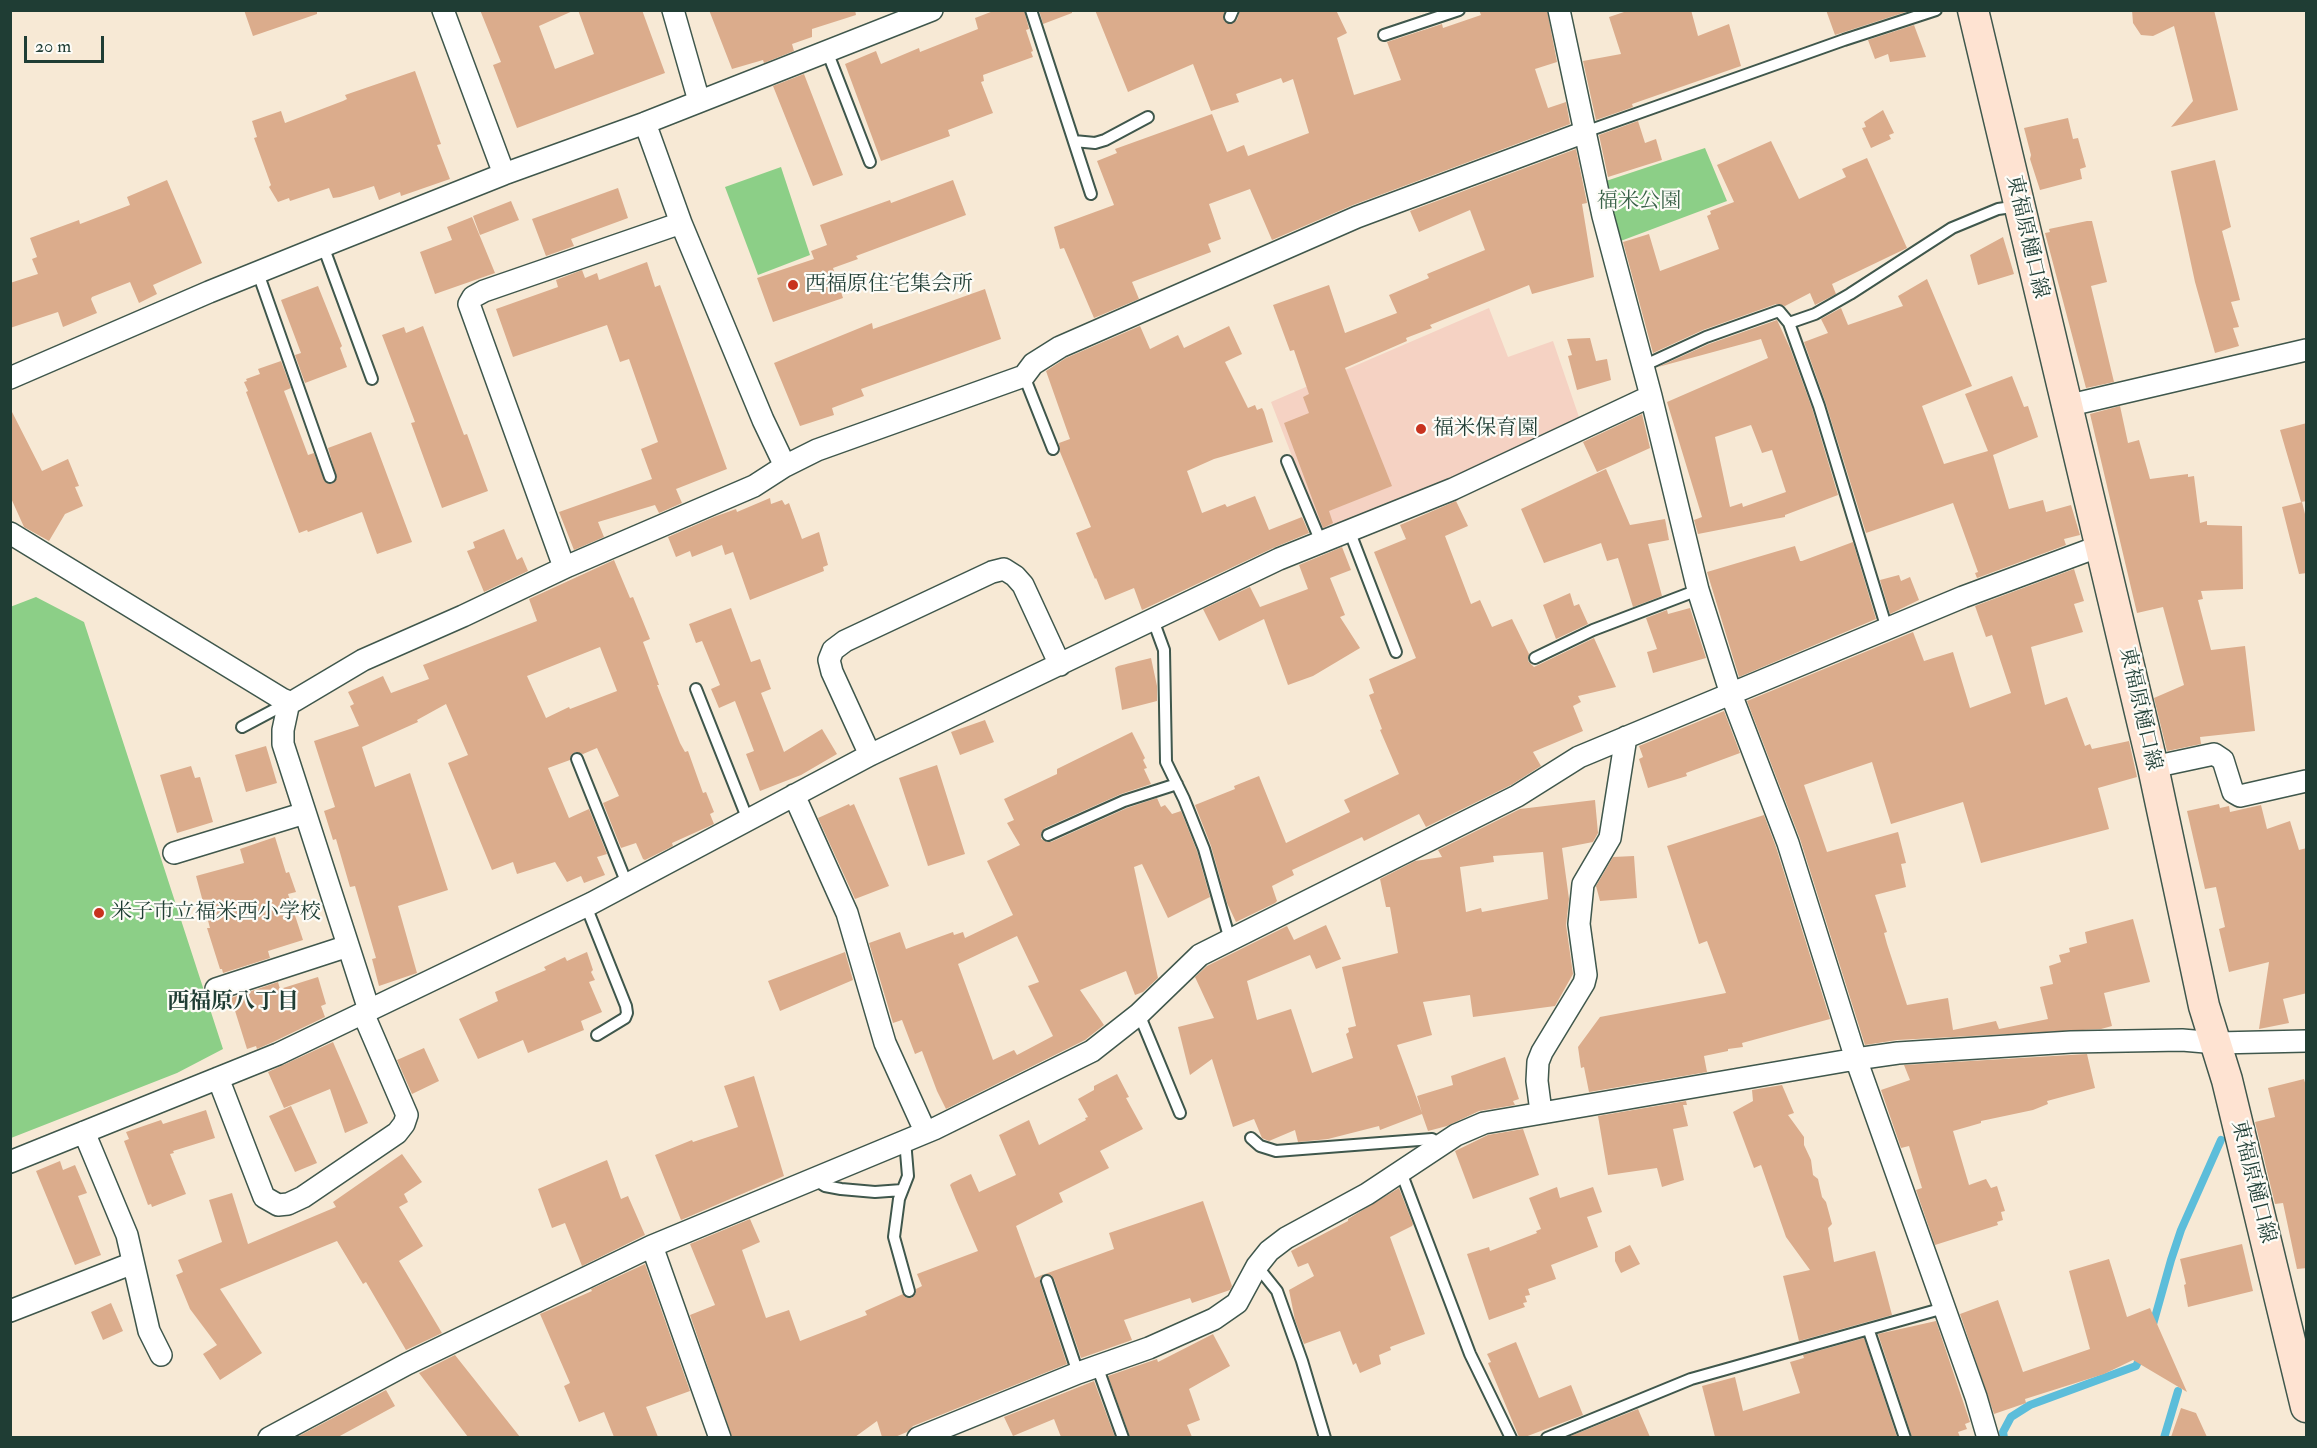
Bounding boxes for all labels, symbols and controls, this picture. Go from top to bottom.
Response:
scale bar [27,24,106,62]
text: 20 m [35,35,71,58]
street label: 東福原樋口線 [2000,173,2052,301]
park label: 福米公園 [1597,189,1681,215]
place label: 西福原住宅集会所 [805,272,973,298]
marker: 西福原住宅集会所 [786,278,800,292]
place label: 福米保育園 [1433,416,1538,442]
marker: 福米保育園 [1414,422,1428,436]
street label: 東福原樋口線 [2113,645,2165,773]
place label: 米子市立福米西小学校 [111,900,321,926]
marker: 米子市立福米西小学校 [92,906,106,920]
district label: 西福原八丁目 [167,990,299,1016]
street label: 東福原樋口線 [2225,1118,2279,1246]

